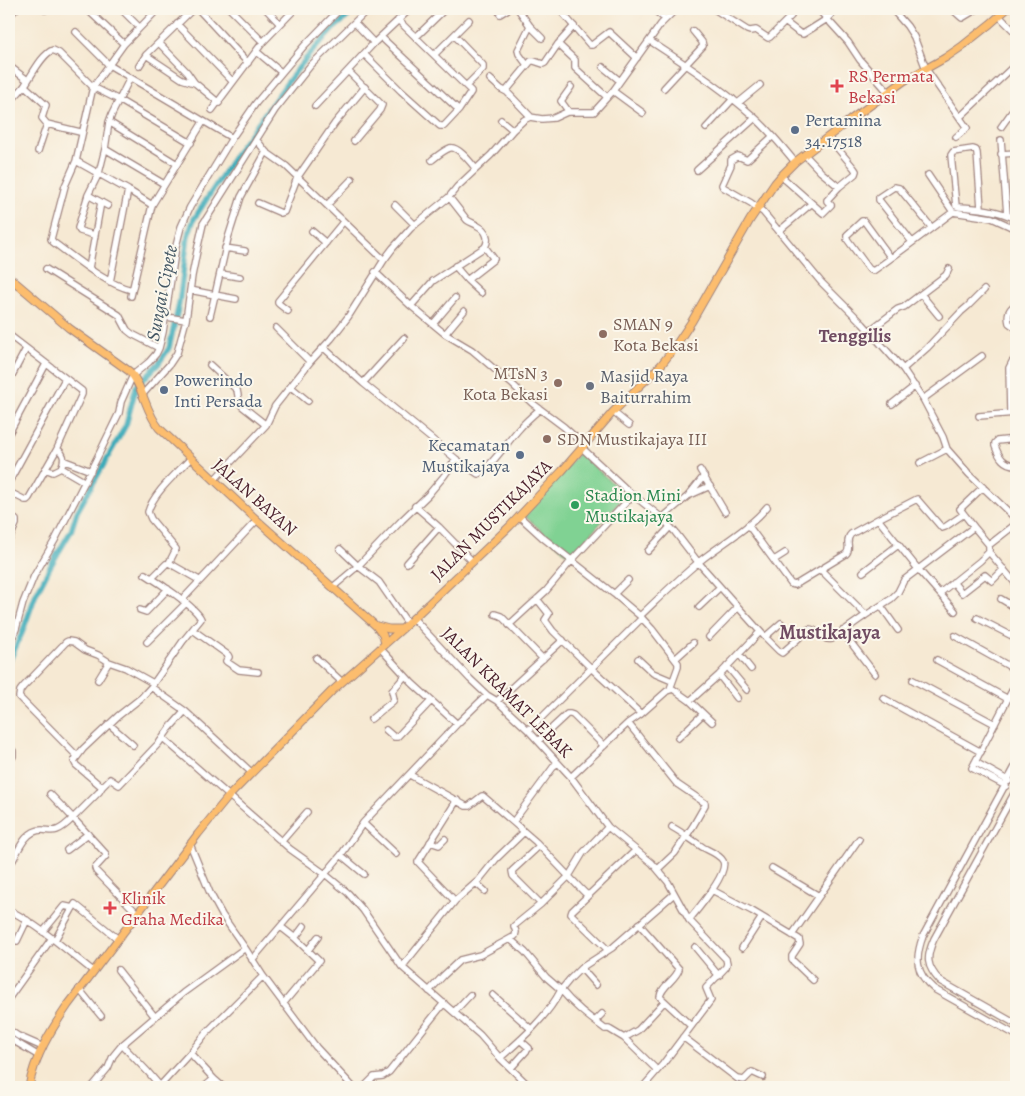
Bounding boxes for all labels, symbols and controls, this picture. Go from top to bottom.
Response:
place label: RS Permata Bekasi [848,64,934,109]
marker: RS Permata Bekasi [830,79,844,93]
place label: Pertamina 34.17518 [805,108,882,153]
marker: Pertamina 34.17518 [789,124,801,136]
water label: Sungai Cipete [140,242,184,343]
place label: SMAN 9 Kota Bekasi [613,312,699,357]
district label: Tenggilis [819,323,892,349]
marker: SMAN 9 Kota Bekasi [597,328,609,340]
place label: MTsN 3 Kota Bekasi [462,361,548,406]
place label: Masjid Raya Baiturrahim [600,364,692,409]
place label: Powerindo Inti Persada [174,368,263,413]
marker: MTsN 3 Kota Bekasi [552,377,564,389]
marker: Masjid Raya Baiturrahim [584,380,596,392]
marker: Powerindo Inti Persada [158,384,170,396]
place label: SDN Mustikajaya III [557,427,707,451]
place label: Kecamatan Mustikajaya [421,433,511,478]
marker: SDN Mustikajaya III [541,433,553,445]
marker: Kecamatan Mustikajaya [514,449,526,461]
street label: JALAN BAYAN [208,453,302,541]
street label: JALAN MUSTIKAJAYA [425,454,557,586]
place label: Stadion Mini Mustikajaya [585,483,681,528]
marker: Stadion Mini Mustikajaya [569,499,581,511]
district label: Mustikajaya [779,619,881,646]
street label: JALAN KRAMAT LEBAK [436,621,578,763]
place label: Klinik Graha Medika [121,886,225,931]
marker: Klinik Graha Medika [103,901,117,915]

